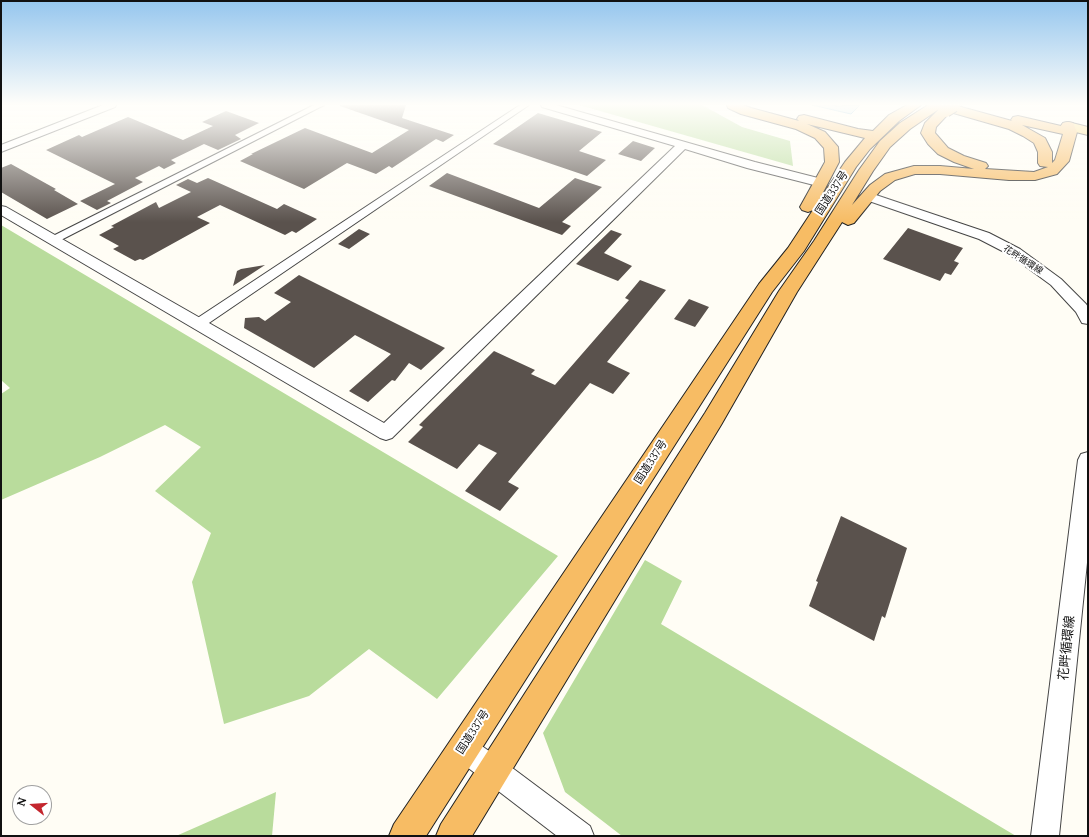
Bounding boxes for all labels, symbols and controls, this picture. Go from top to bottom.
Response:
street label: 国道337号 [813,168,851,218]
street label: 花畔循環線 [1001,243,1045,277]
street label: 国道337号 [632,437,670,487]
street label: 花畔循環線 [1056,615,1078,681]
street label: 国道337号 [454,707,492,757]
north arrow [12,785,52,825]
text: N [14,796,29,808]

